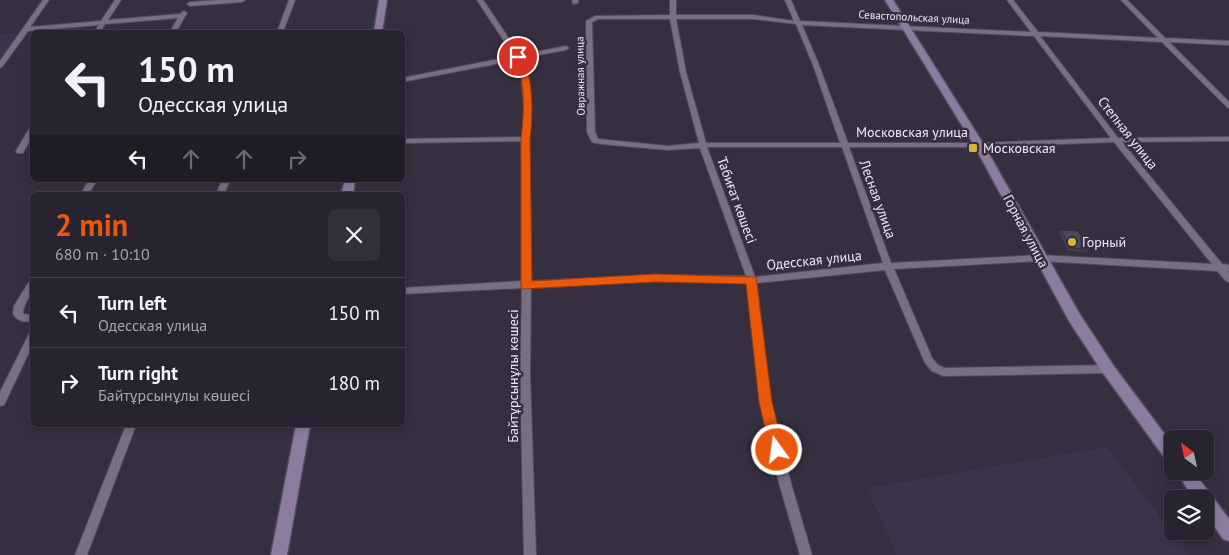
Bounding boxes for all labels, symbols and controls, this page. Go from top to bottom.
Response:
street label: Севастопольская улица [858,7,970,27]
pin [497,36,539,78]
street label: Овражная улица [572,36,588,116]
icon: arrive [504,43,532,71]
text: 150 m [138,46,235,92]
icon: left [55,50,120,115]
text: Одесская улица [138,90,288,118]
street label: Степная улица [1094,93,1162,173]
street label: Московская улица [856,123,968,141]
place label: Московская [983,139,1056,157]
marker: Московская [967,142,979,154]
icon: left [124,145,152,173]
icon: ahead [177,145,205,173]
icon: ahead [230,145,258,173]
icon: right [283,145,311,173]
street label: Табиғат көшесі [713,154,761,246]
street label: Лесная улица [855,156,901,241]
street label: Горная улица [999,191,1053,271]
text: 2 min [55,205,128,244]
button: close [328,209,380,261]
place label: Горный [1082,233,1126,251]
marker: Горный [1066,236,1078,248]
text: 680 m · 10:10 [55,244,150,264]
street label: Одесская улица [766,246,863,274]
text: Turn left [98,291,167,315]
icon: left [55,299,83,327]
text: 150 m [328,301,380,325]
street label: Байтұрсынұлы көшесі [504,309,522,443]
text: Одесская улица [98,315,207,335]
text: Turn right [98,361,178,385]
icon: right [55,369,83,397]
text: 180 m [328,371,380,395]
text: Байтұрсынұлы көшесі [98,385,251,405]
position arrow [750,423,802,475]
north arrow [1164,430,1214,480]
map controls [1164,430,1214,540]
button: layers [1164,490,1214,540]

